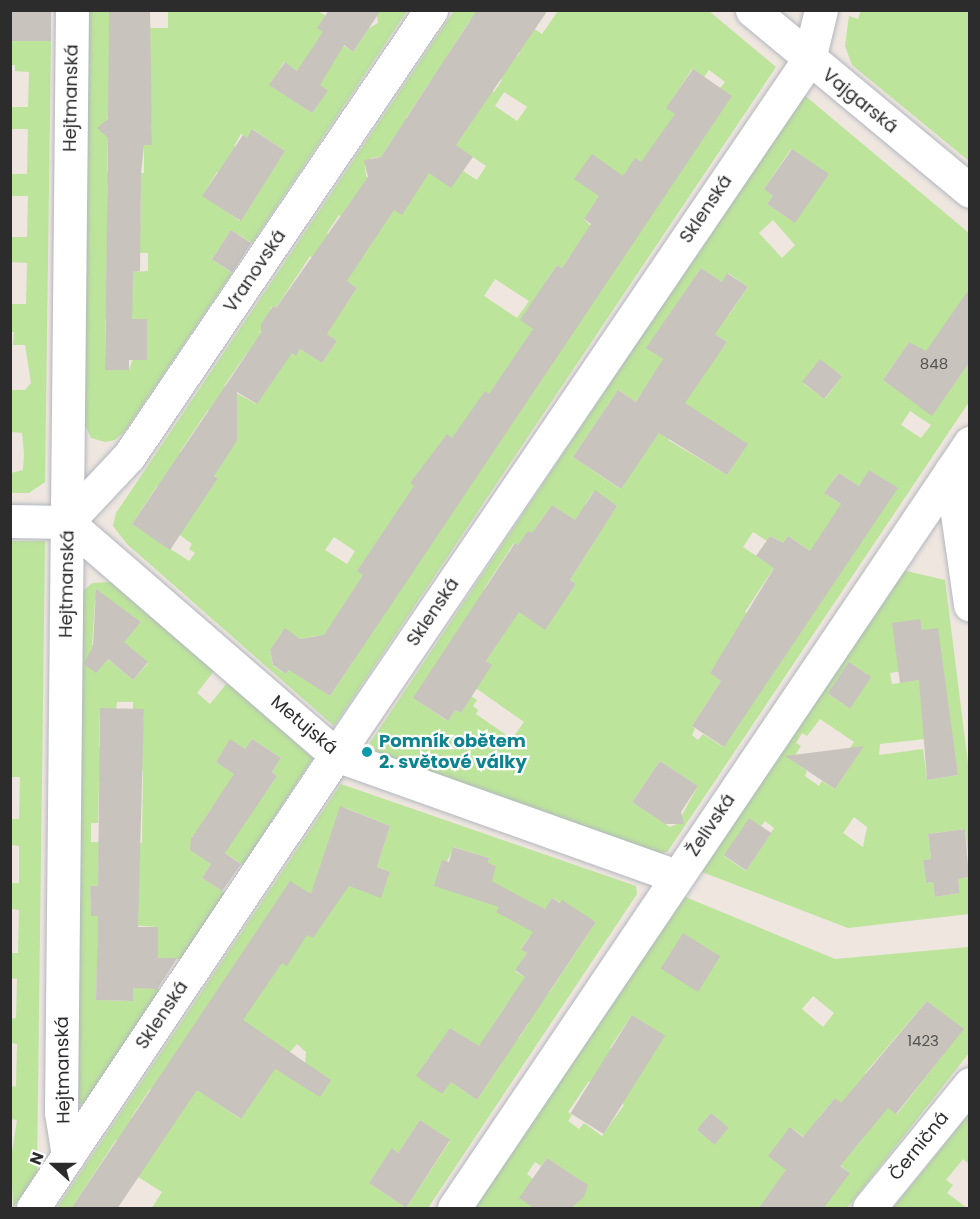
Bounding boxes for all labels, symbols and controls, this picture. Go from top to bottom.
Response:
street label: Hejtmanská [59,44,83,152]
street label: Vajgarská [818,64,902,138]
street label: Sklenská [675,171,737,247]
street label: Vranovská [219,226,291,316]
house number: 848 [920,355,948,373]
street label: Hejtmanská [55,530,79,638]
street label: Sklenská [402,574,464,650]
street label: Metujská [266,691,342,759]
place label: Pomník obětem 2. světové války [379,731,527,774]
marker: Pomník obětem 2. světové války [360,745,374,759]
street label: Želivská [682,790,740,860]
street label: Sklenská [131,977,193,1053]
street label: Hejtmanská [51,1016,75,1124]
house number: 1423 [907,1032,939,1050]
street label: Černičná [885,1107,953,1185]
north arrow [24,1135,84,1195]
text: N [24,1149,50,1168]

